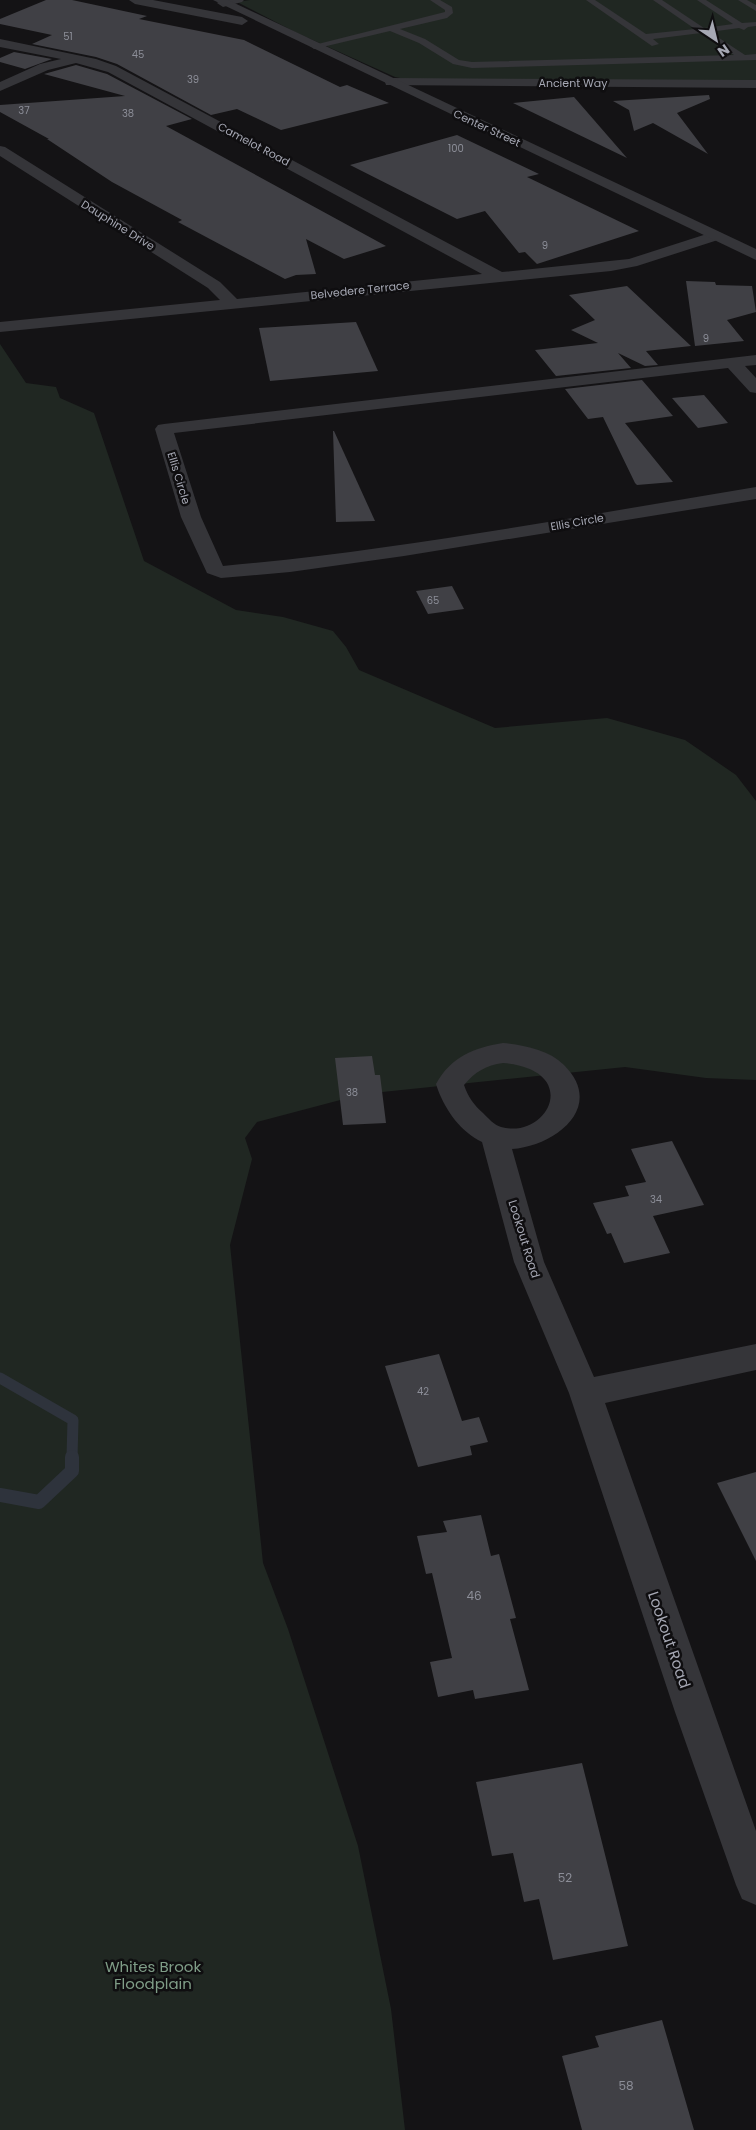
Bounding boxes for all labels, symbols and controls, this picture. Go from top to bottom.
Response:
north arrow [691,15,741,65]
house number: 51 [63,29,73,44]
text: N [713,39,734,62]
house number: 45 [132,47,144,62]
house number: 39 [187,72,199,87]
street label: Ancient Way [538,75,608,91]
house number: 37 [18,103,30,118]
street label: Center Street [451,105,523,151]
house number: 38 [122,106,134,121]
street label: Camelot Road [215,118,293,170]
house number: 100 [448,141,464,156]
street label: Dauphine Drive [78,196,158,254]
house number: 9 [542,238,548,253]
street label: Belvedere Terrace [310,277,410,303]
house number: 9 [703,331,709,346]
street label: Ellis Circle [163,450,195,506]
street label: Ellis Circle [549,509,605,535]
house number: 65 [427,593,439,608]
house number: 38 [346,1085,358,1100]
house number: 34 [650,1192,662,1207]
street label: Lookout Road [505,1198,544,1280]
house number: 42 [417,1384,429,1399]
house number: 46 [466,1587,482,1604]
street label: Lookout Road [643,1589,696,1691]
house number: 52 [558,1869,572,1886]
park label: Whites Brook Floodplain [105,1956,201,1994]
house number: 58 [618,2077,634,2094]

